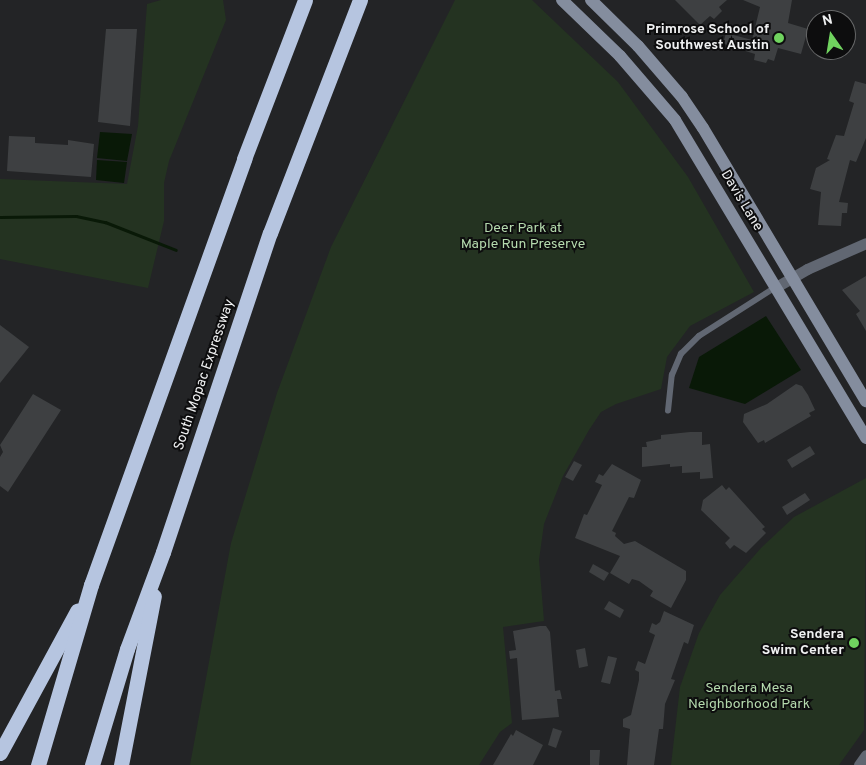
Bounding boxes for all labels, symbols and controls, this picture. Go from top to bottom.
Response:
north arrow [806,10,856,60]
text: N [821,11,835,30]
place label: Primrose School of Southwest Austin [646,22,769,54]
marker: Primrose School of Southwest Austin [773,32,785,44]
street label: Davis Lane [716,167,766,235]
park label: Deer Park at Maple Run Preserve [461,221,585,253]
street label: South Mopac Expressway [171,297,239,453]
place label: Sendera Swim Center [762,627,844,660]
marker: Sendera Swim Center [848,637,860,649]
park label: Sendera Mesa Neighborhood Park [688,681,810,714]

